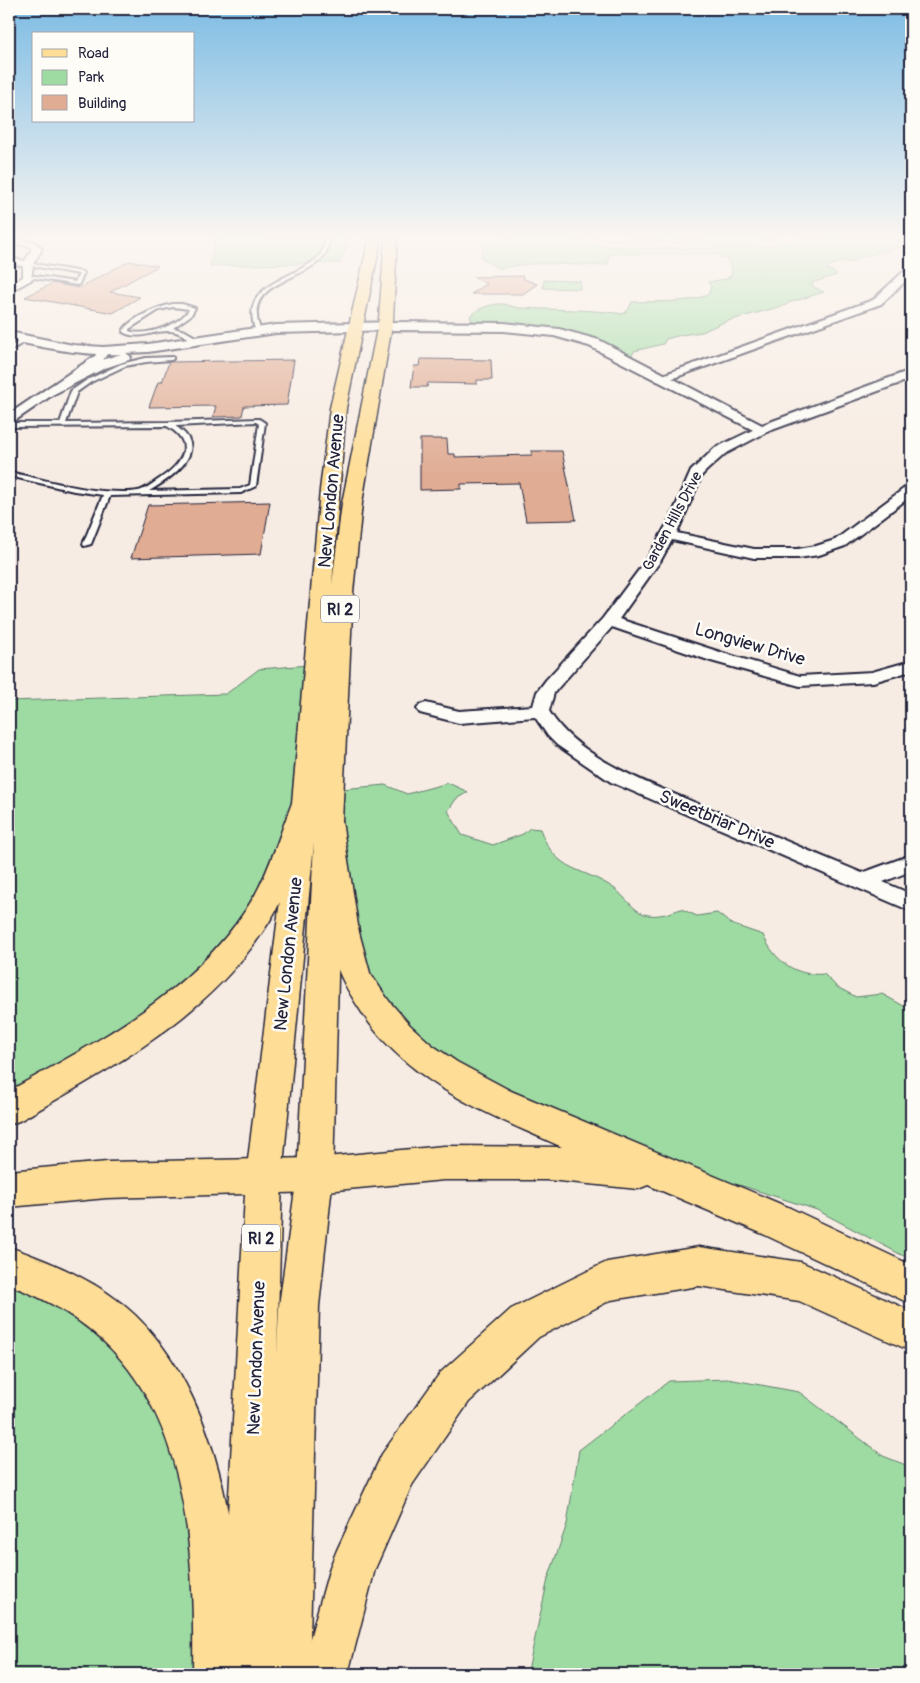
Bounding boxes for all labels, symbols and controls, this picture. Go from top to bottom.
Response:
legend [32,32,195,122]
text: Road [78,44,109,63]
text: Park [78,68,105,87]
text: Building [78,94,126,113]
street label: New London Avenue [313,413,350,569]
street label: Garden Hills Drive [638,468,707,574]
road number: RI 2 [321,596,359,622]
street label: Longview Drive [692,618,808,671]
street label: Sweetbriar Drive [656,785,778,854]
street label: New London Avenue [269,876,308,1032]
road number: RI 2 [242,1224,280,1252]
street label: New London Avenue [242,1280,271,1436]

